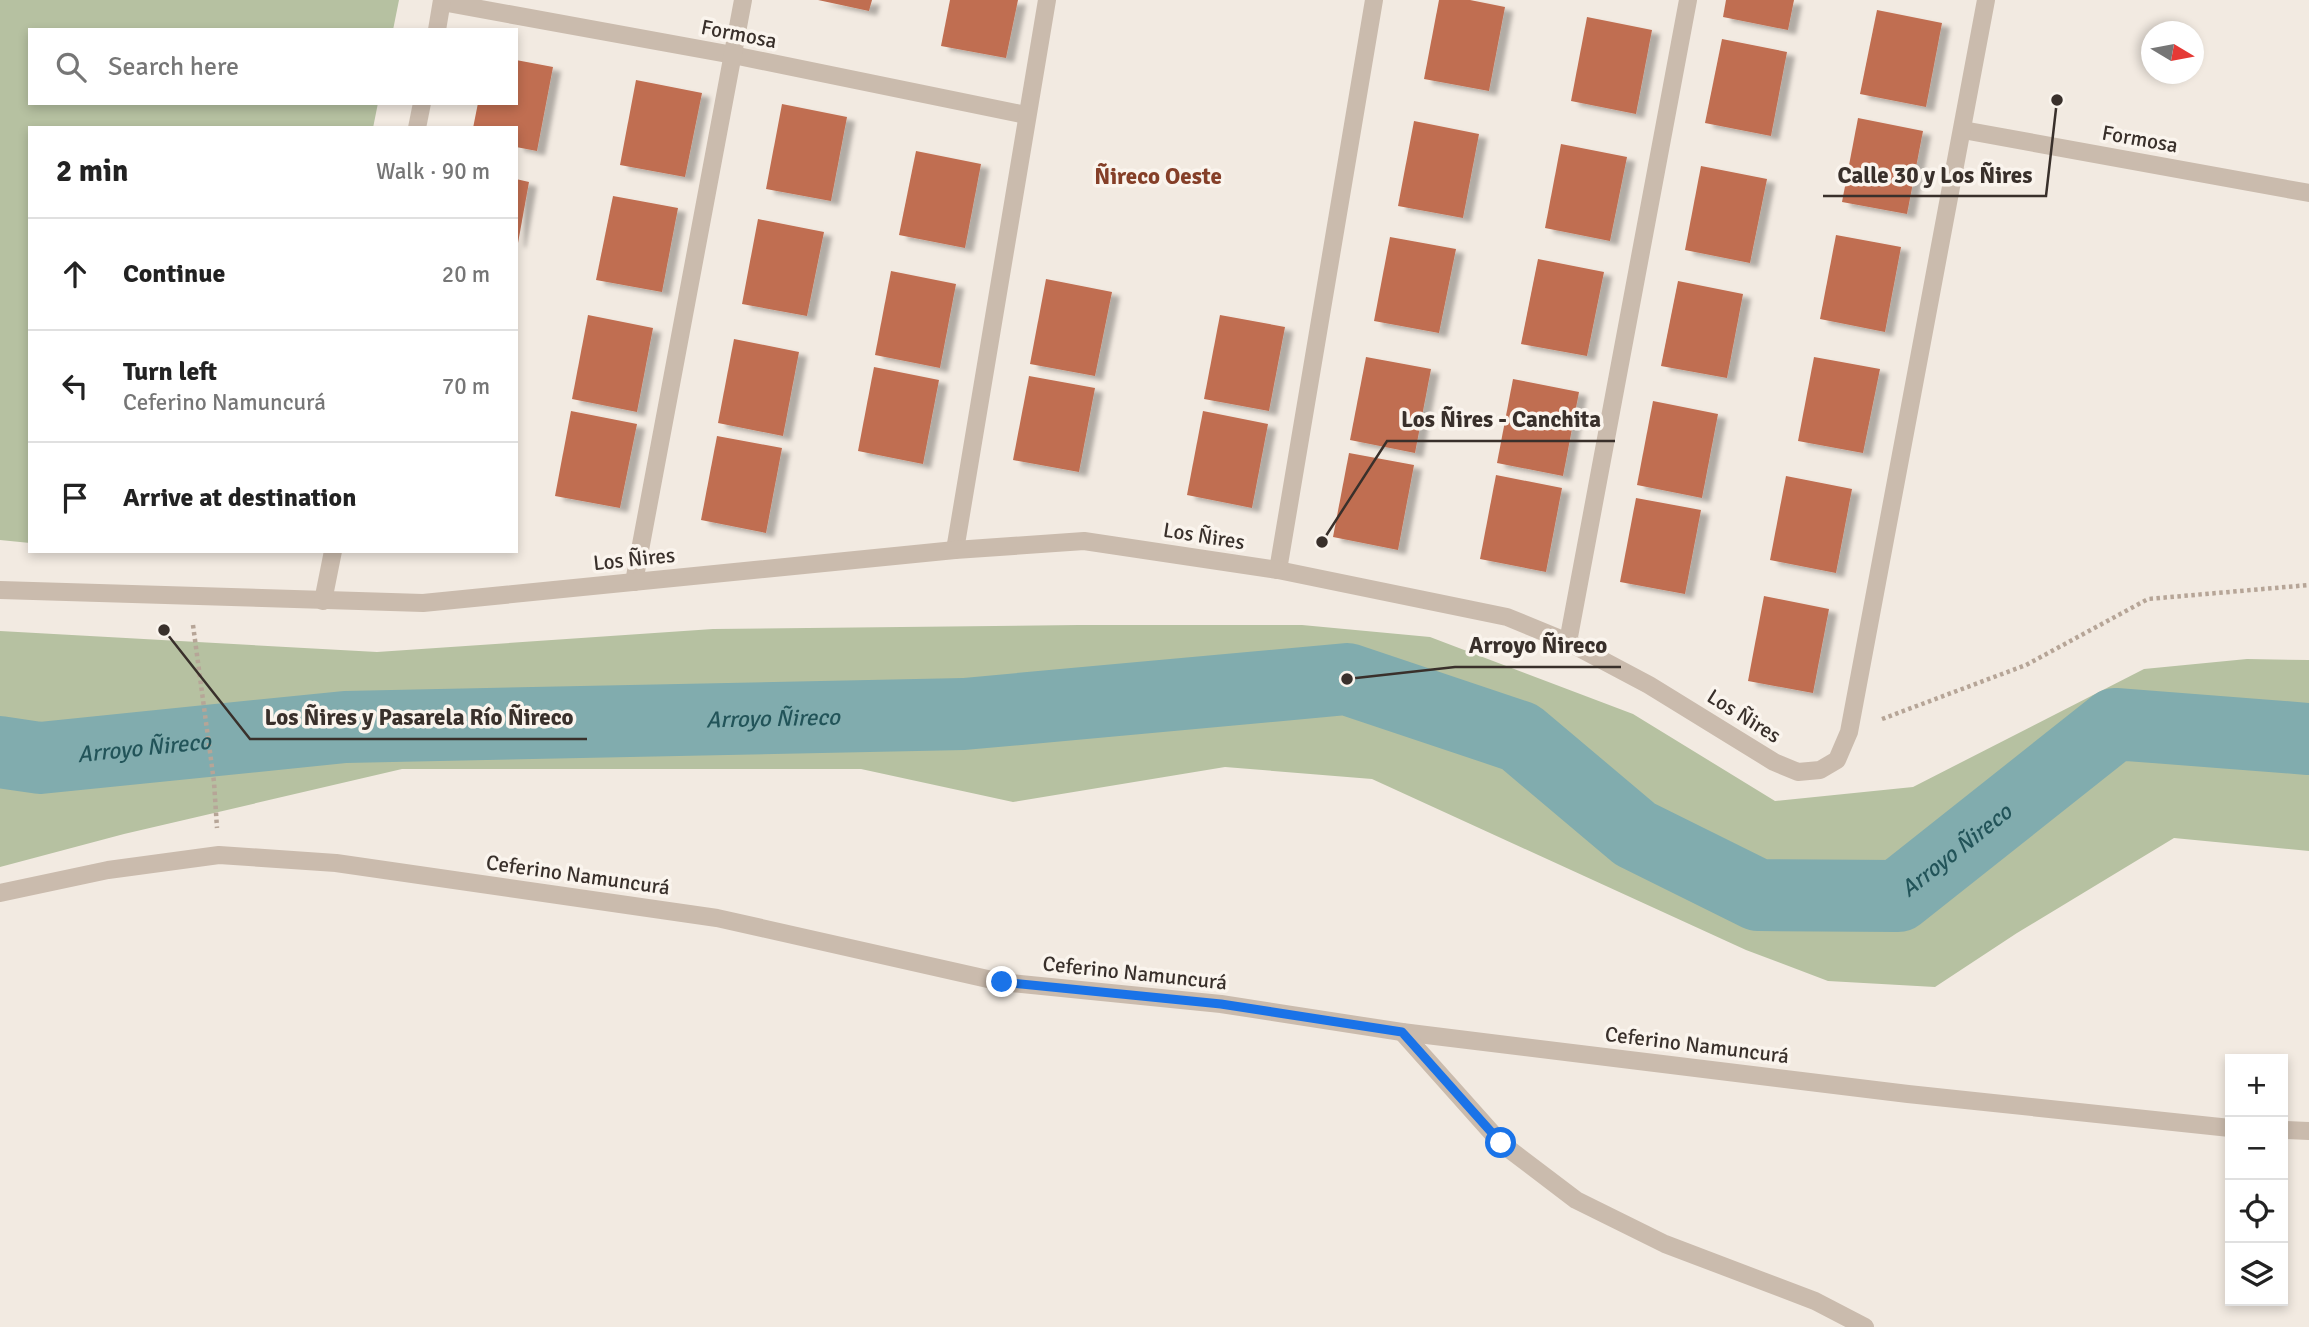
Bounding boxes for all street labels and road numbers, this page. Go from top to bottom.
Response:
street label: Formosa [699,14,779,54]
street label: Formosa [2100,120,2180,158]
street label: Los Ñires [1161,517,1247,555]
street label: Los Ñires [592,542,676,576]
street label: Los Ñires [1702,683,1786,749]
street label: Ceferino Namuncurá [484,849,672,901]
street label: Ceferino Namuncurá [1041,950,1229,996]
street label: Ceferino Namuncurá [1603,1021,1791,1069]

